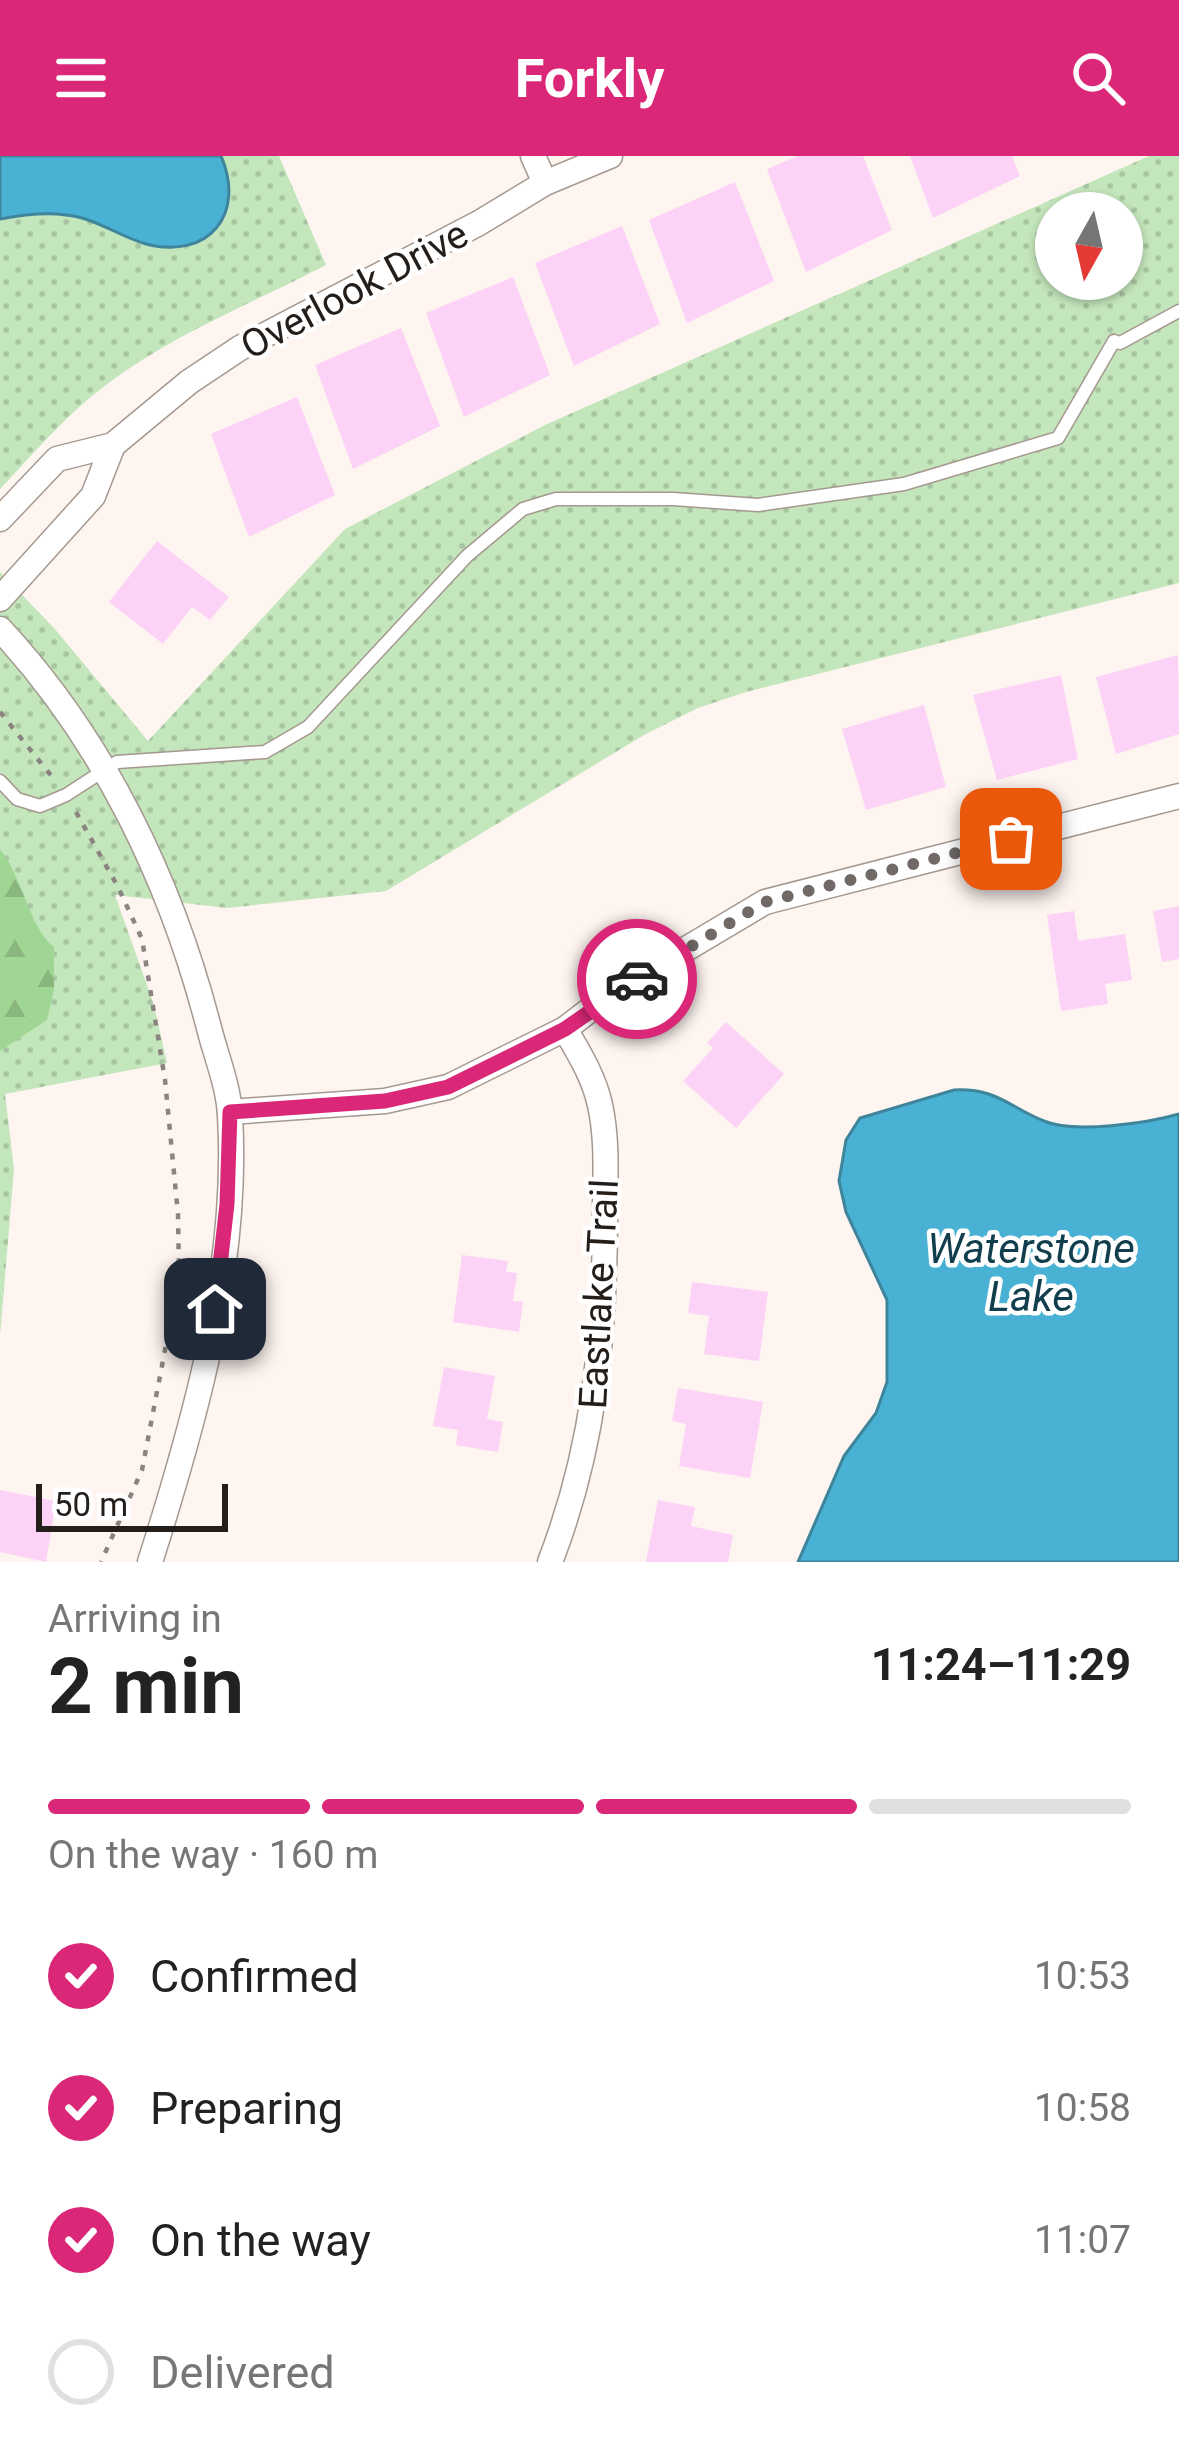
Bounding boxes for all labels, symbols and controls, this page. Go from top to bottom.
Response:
icon: menu [48,45,114,111]
icon: search [1065,45,1131,111]
text: Forkly [515,47,664,110]
north arrow [1035,192,1143,300]
map controls [1035,192,1143,300]
street label: Overlook Drive [233,211,476,369]
pin [960,788,1062,890]
icon: bag [978,806,1044,872]
courier [577,919,697,1039]
icon: car [604,946,670,1012]
street label: Eastlake Trail [570,1178,628,1410]
water label: Waterstone Lake [927,1224,1135,1321]
pin [164,1258,266,1360]
icon: home [182,1276,248,1342]
scale bar [36,1478,228,1531]
text: 50 m [54,1485,128,1524]
text: Arriving in [48,1596,222,1642]
text: 11:24–11:29 [871,1638,1131,1691]
text: 2 min [48,1641,244,1732]
text: On the way · 160 m [48,1832,379,1878]
icon: check [48,1943,114,2009]
text: Confirmed [150,1950,359,2003]
text: 10:53 [1034,1953,1131,1999]
icon: check [48,2075,114,2141]
text: Preparing [150,2082,343,2135]
text: 10:58 [1034,2085,1131,2131]
icon: check [48,2207,114,2273]
text: On the way [150,2214,371,2267]
text: 11:07 [1034,2217,1131,2263]
text: Delivered [150,2346,335,2399]

